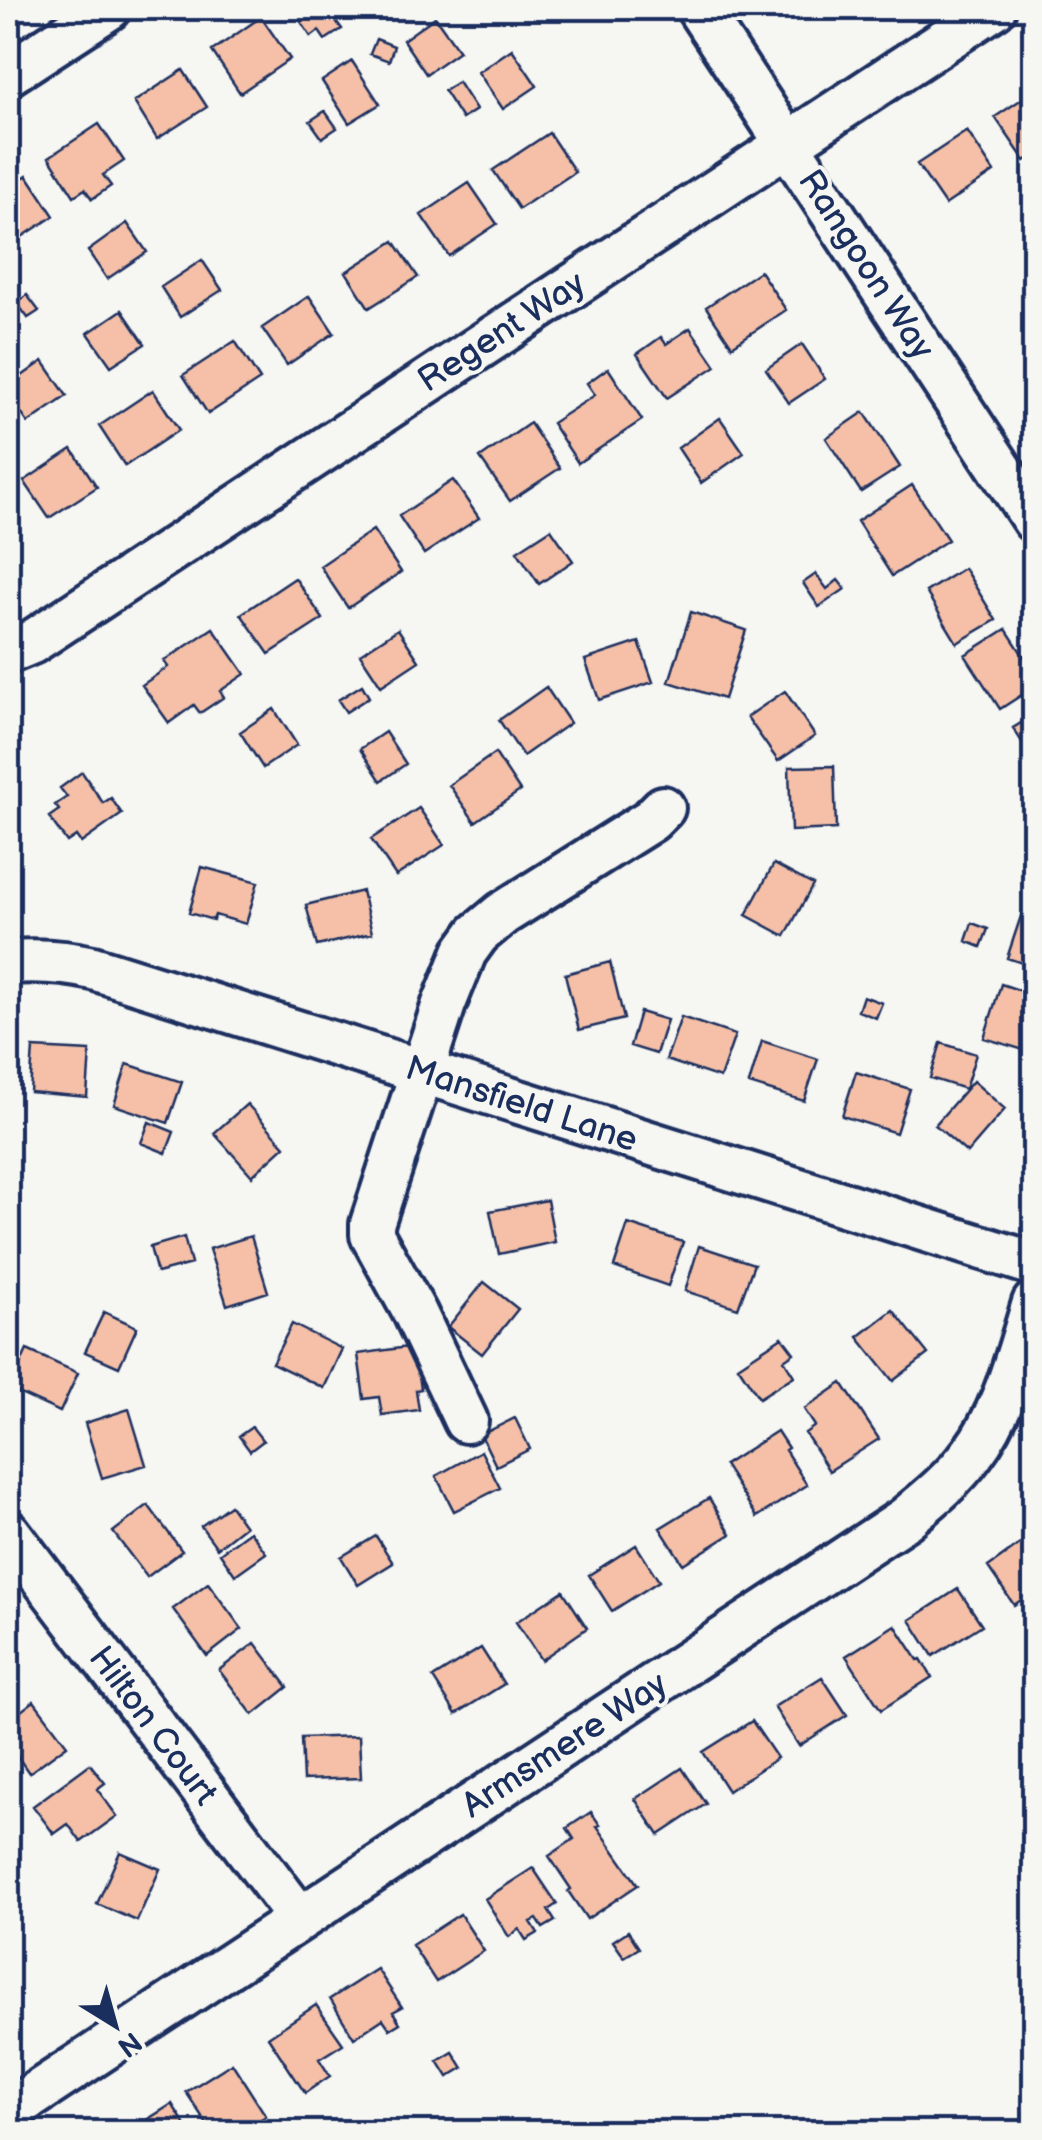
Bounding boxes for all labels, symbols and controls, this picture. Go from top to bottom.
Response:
street label: Rangoon Way [788,162,943,368]
street label: Regent Way [410,262,594,402]
street label: Mansfield Lane [400,1047,643,1162]
street label: Hilton Court [79,1638,227,1814]
street label: Armsmere Way [454,1663,676,1828]
north arrow [65,1975,165,2075]
text: N [111,2024,147,2063]

